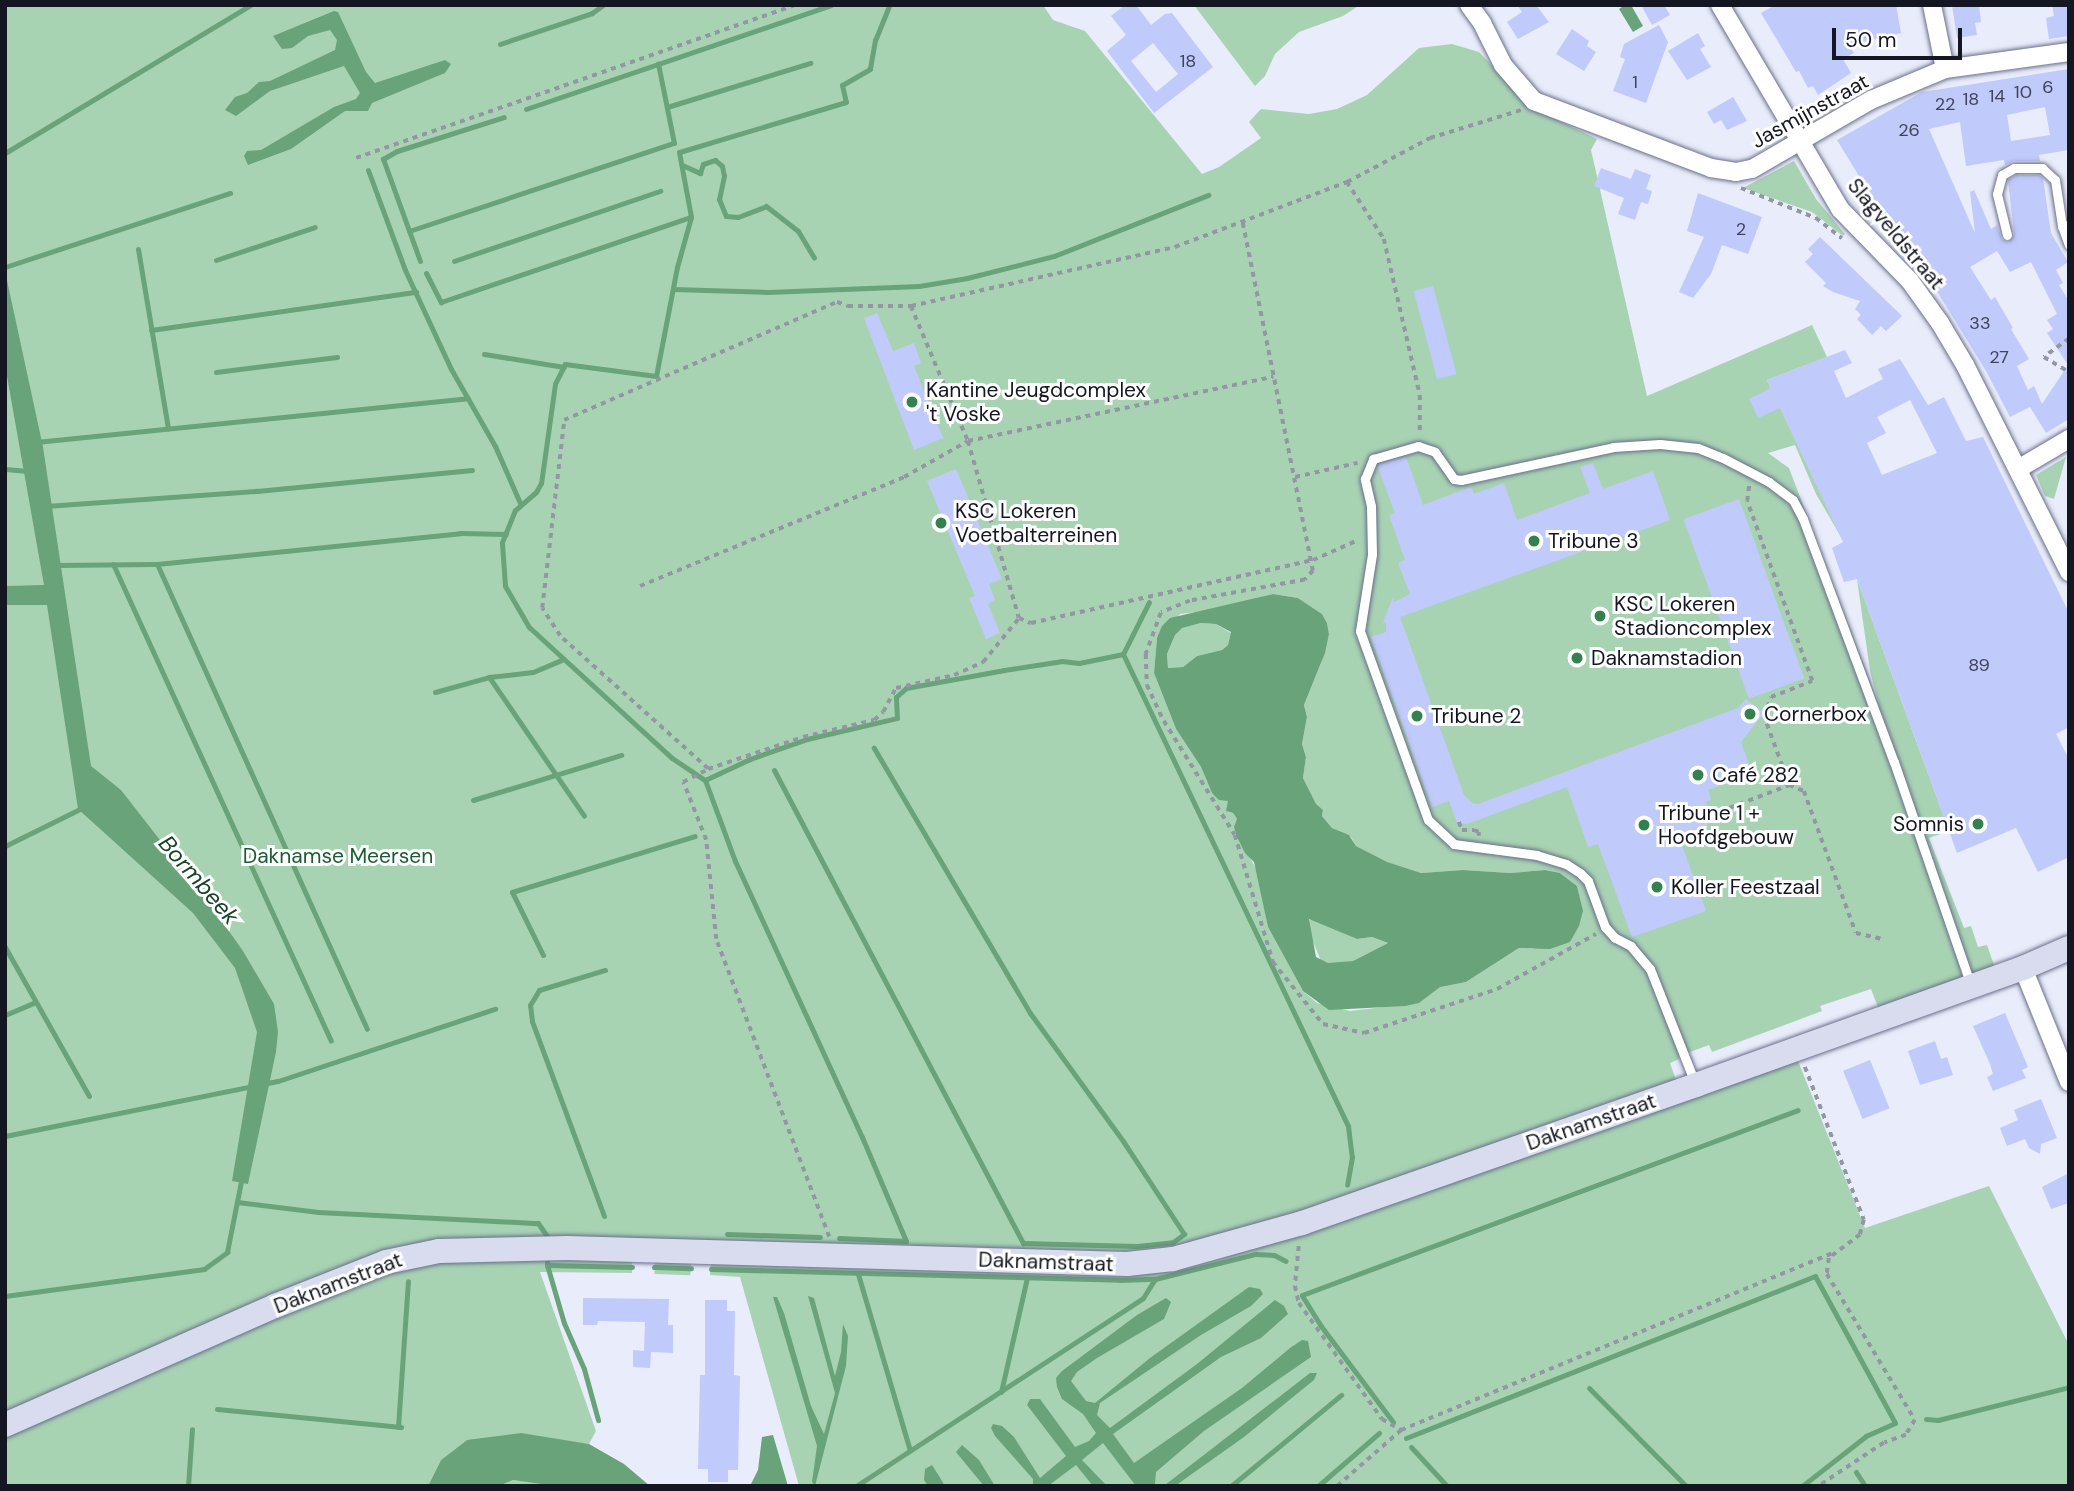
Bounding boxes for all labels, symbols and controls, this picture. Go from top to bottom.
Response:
scale bar [1836,14,1966,58]
text: 50 m [1845,26,1896,54]
house number: 18 [1180,50,1196,72]
street label: Jasmijnstraat [1747,68,1873,154]
house number: 1 [1632,71,1638,93]
house number: 6 [2042,76,2054,98]
house number: 10 [2014,81,2032,103]
house number: 14 [1989,85,2005,107]
house number: 18 [1963,88,1979,110]
house number: 22 [1935,93,1955,115]
house number: 26 [1898,119,1920,141]
street label: Slagveldstraat [1842,173,1950,295]
house number: 2 [1736,218,1746,240]
house number: 33 [1969,312,1991,334]
house number: 27 [1989,346,2009,368]
place label: Kantine Jeugdcomplex 't Voske [926,377,1146,427]
marker: Kantine Jeugdcomplex 't Voske [904,394,920,410]
place label: KSC Lokeren Voetbalterreinen [955,498,1117,548]
marker: KSC Lokeren Voetbalterreinen [933,515,949,531]
place label: Tribune 3 [1548,528,1639,554]
marker: Tribune 3 [1526,533,1542,549]
place label: KSC Lokeren Stadioncomplex [1614,591,1771,641]
marker: KSC Lokeren Stadioncomplex [1592,608,1608,624]
place label: Daknamstadion [1591,645,1742,671]
marker: Daknamstadion [1569,650,1585,666]
house number: 89 [1968,654,1990,676]
place label: Cornerbox [1764,701,1867,727]
place label: Tribune 2 [1431,703,1521,729]
marker: Cornerbox [1742,706,1758,722]
marker: Tribune 2 [1409,708,1425,724]
place label: Café 282 [1712,762,1799,788]
marker: Café 282 [1690,767,1706,783]
place label: Tribune 1 + Hoofdgebouw [1658,800,1794,850]
place label: Somnis [1893,811,1964,837]
marker: Somnis [1970,816,1986,832]
marker: Tribune 1 + Hoofdgebouw [1636,817,1652,833]
water label: Bormbeek [153,830,245,930]
park label: Daknamse Meersen [243,843,433,869]
place label: Koller Feestzaal [1671,874,1820,900]
marker: Koller Feestzaal [1649,879,1665,895]
street label: Daknamstraat [1523,1088,1659,1156]
street label: Daknamstraat [270,1247,406,1319]
street label: Daknamstraat [978,1247,1114,1277]

